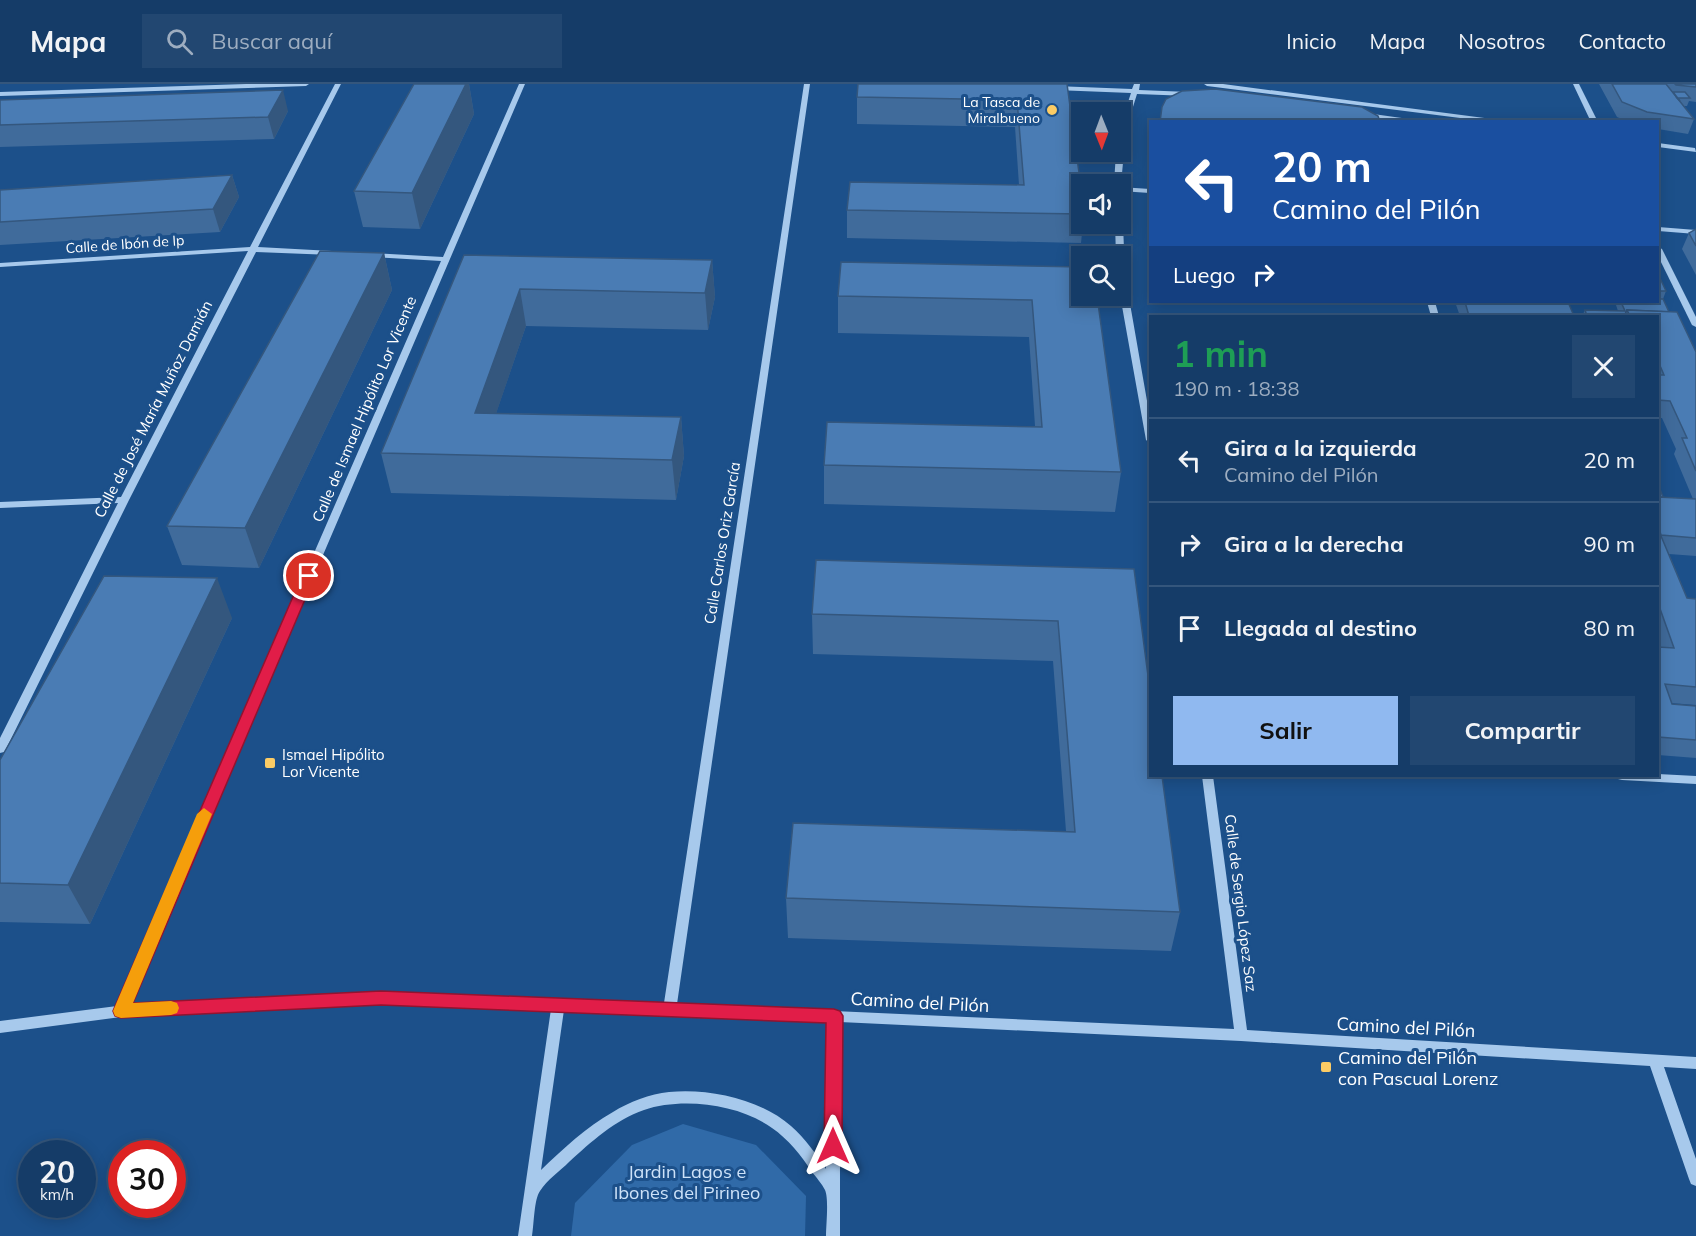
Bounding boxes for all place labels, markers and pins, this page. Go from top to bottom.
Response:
place label: La Tasca de Miralbueno [963,93,1040,127]
marker: La Tasca de Miralbueno [1045,103,1059,117]
pin [283,550,334,601]
place label: Ismael Hipólito Lor Vicente [282,745,385,781]
marker: Ismael Hipólito Lor Vicente [263,756,277,770]
place label: Camino del Pilón con Pascual Lorenz [1338,1046,1498,1090]
marker: Camino del Pilón con Pascual Lorenz [1319,1060,1333,1074]

